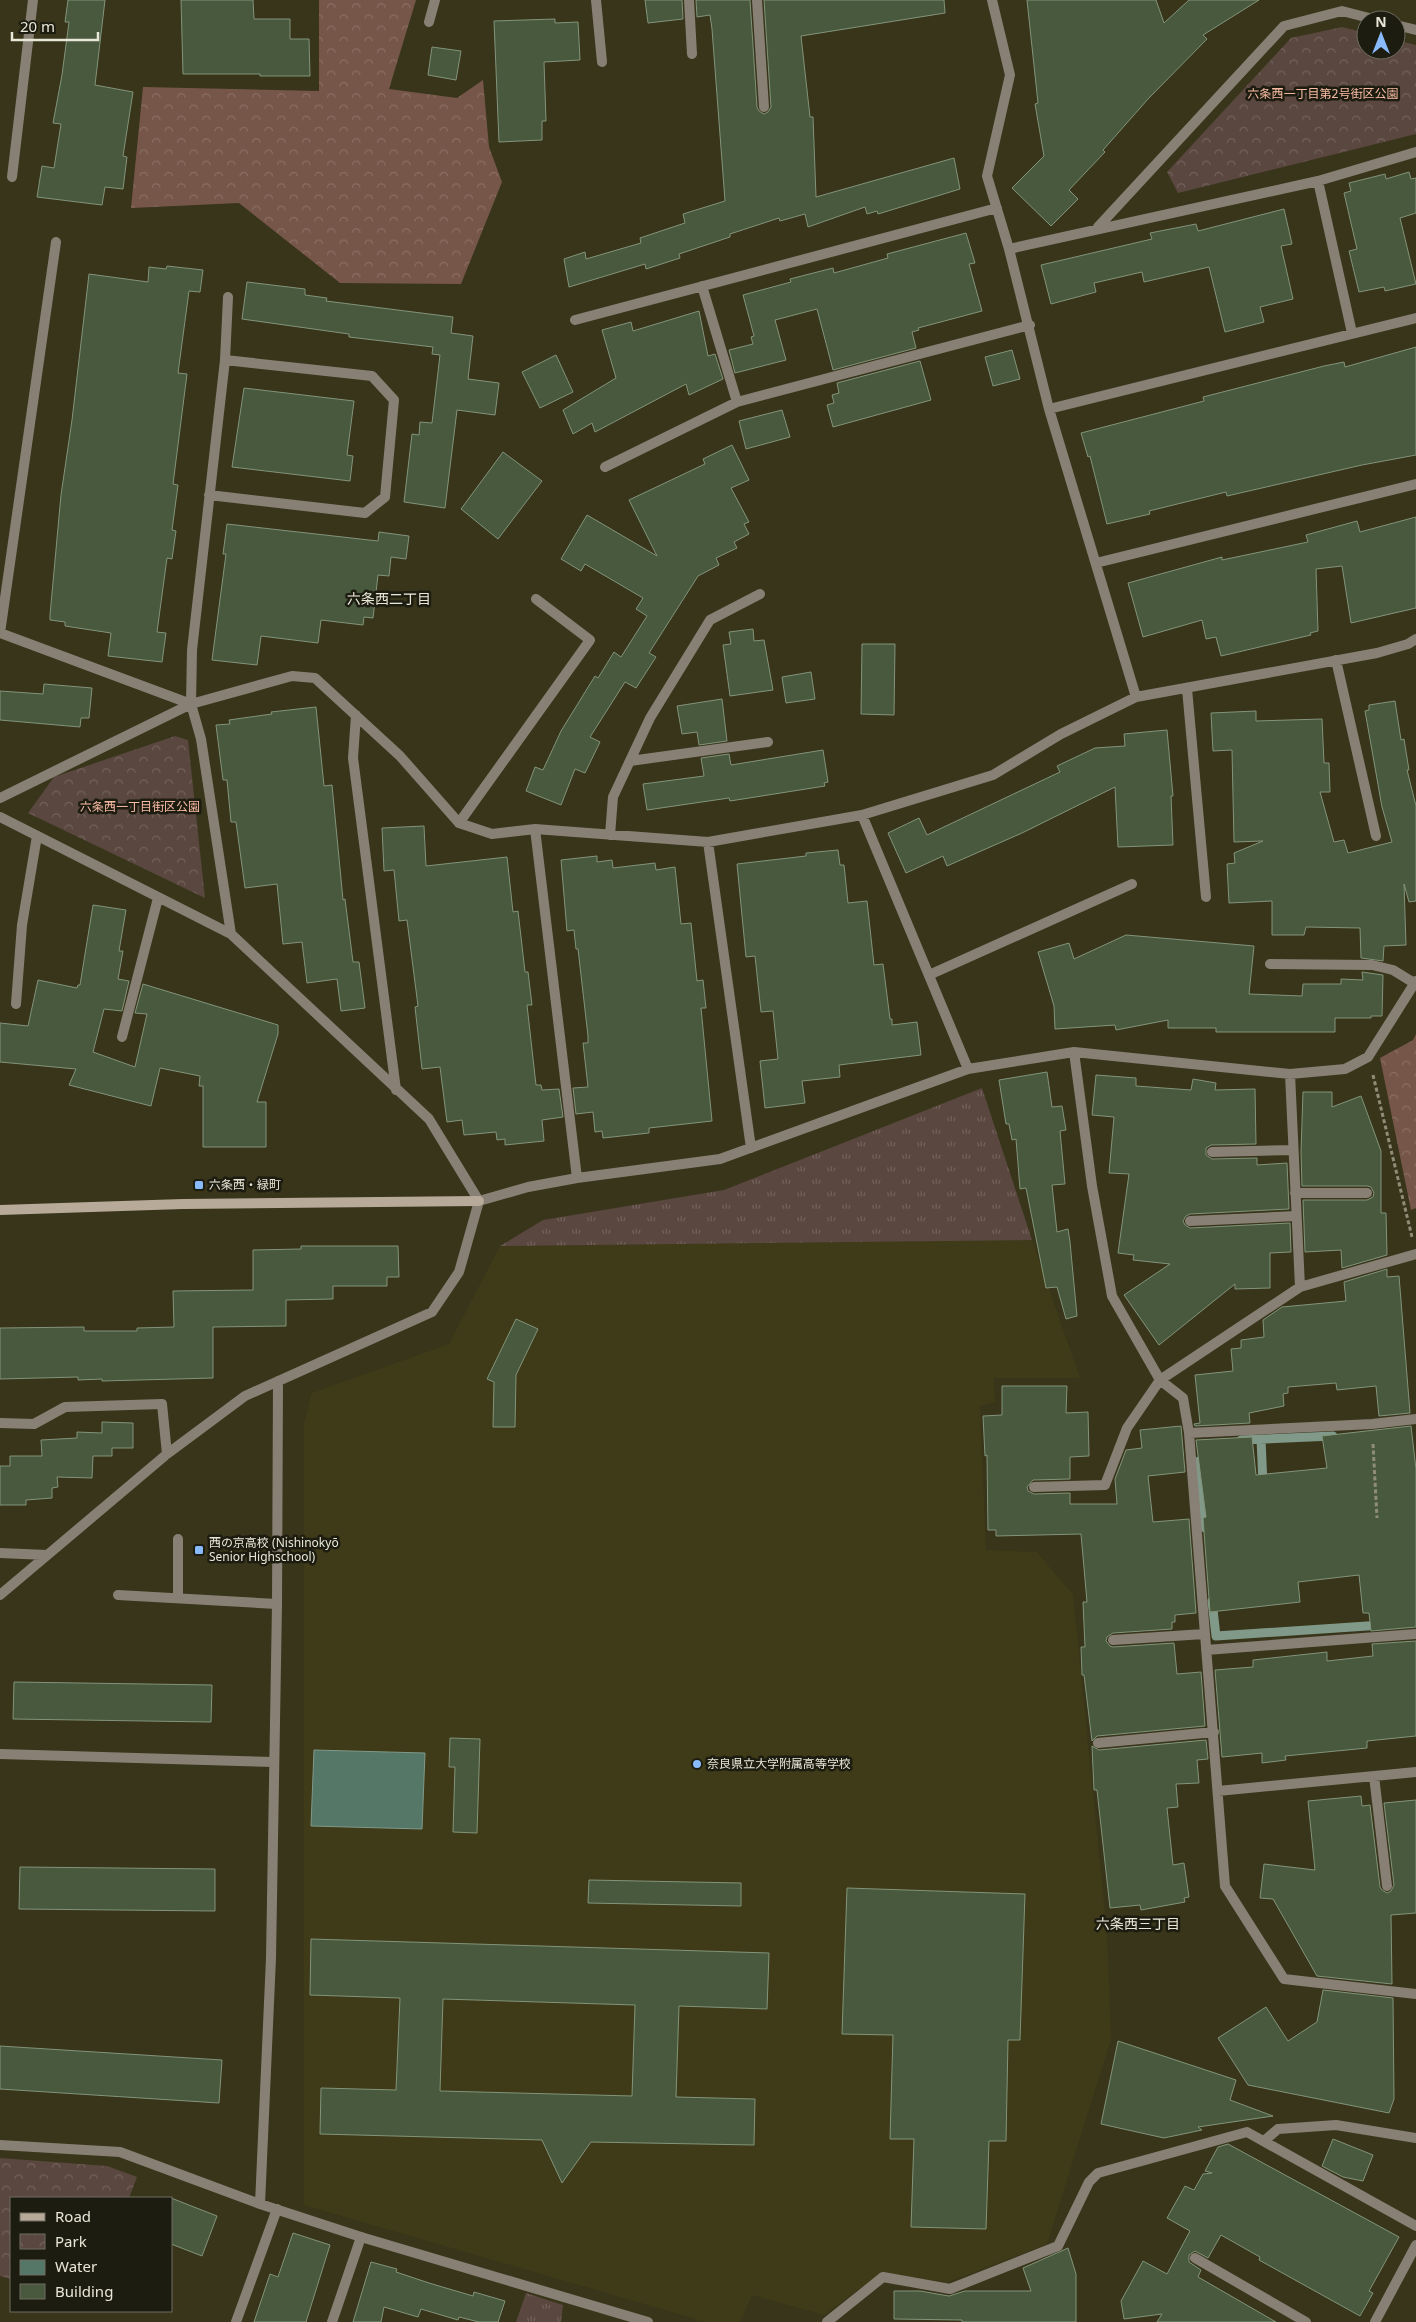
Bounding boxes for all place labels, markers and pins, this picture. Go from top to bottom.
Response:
place label: 六条西・緑町 [209,1176,281,1193]
marker: 六条西・緑町 [193,1179,205,1191]
place label: 西の京高校 (Nishinokyō Senior Highschool) [209,1534,339,1565]
marker: 西の京高校 (Nishinokyō Senior Highschool) [193,1544,205,1556]
place label: 奈良県立大学附属高等学校 [707,1755,851,1772]
marker: 奈良県立大学附属高等学校 [691,1758,703,1770]

